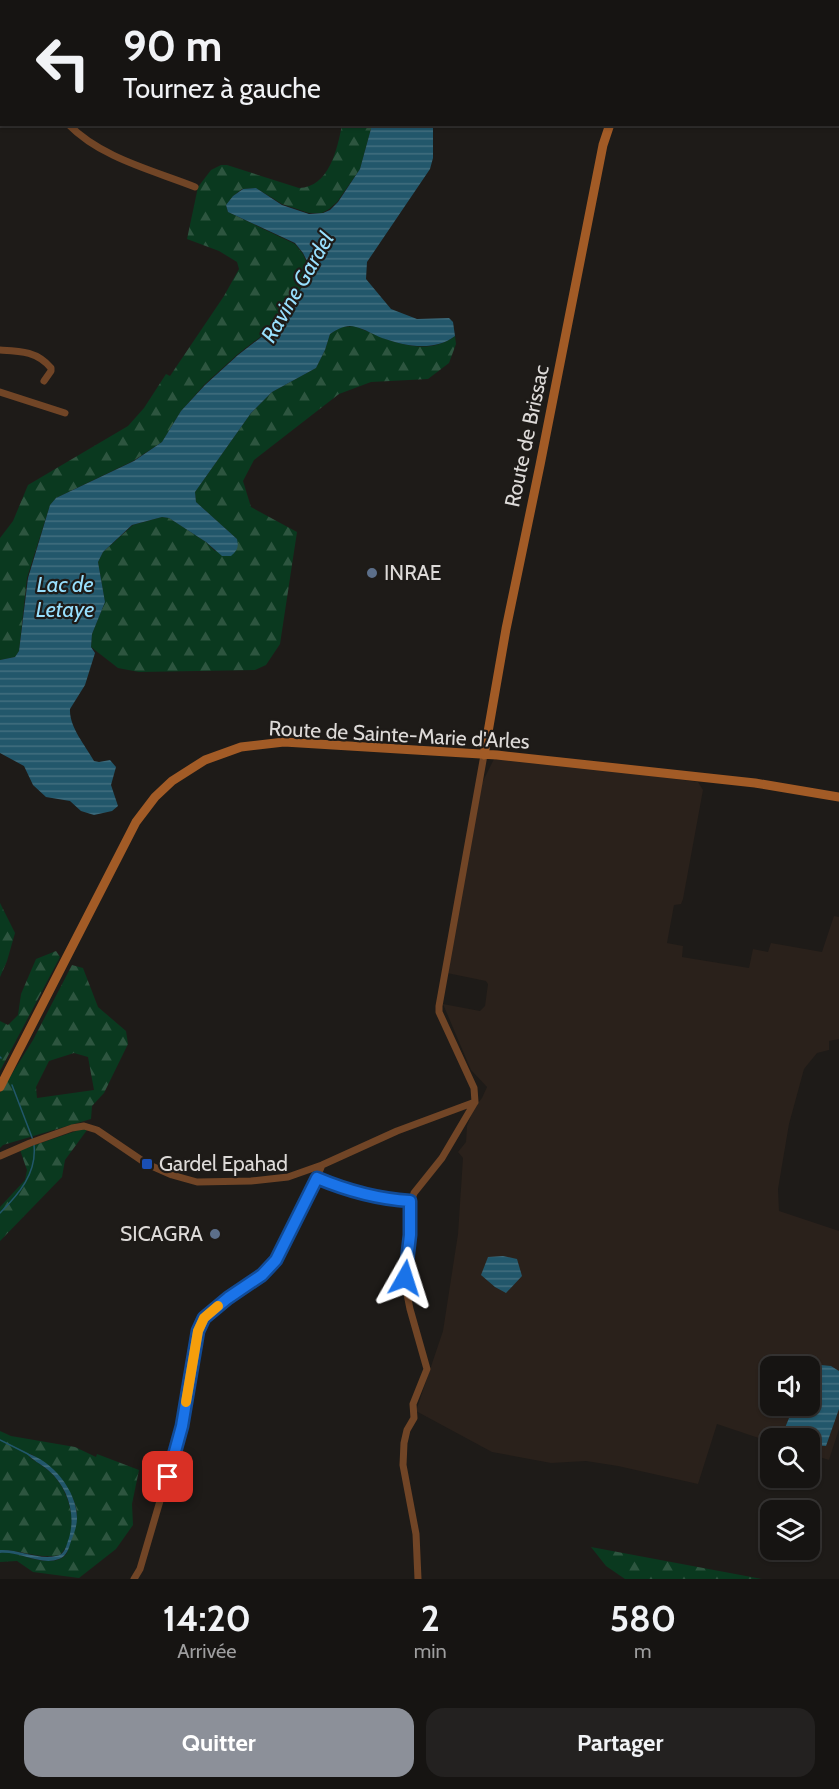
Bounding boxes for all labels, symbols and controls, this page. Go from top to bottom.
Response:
text: 90 m [123,20,222,72]
icon: left [24,24,102,102]
text: Tournez à gauche [123,72,321,105]
water label: Ravine Gardel [255,227,340,347]
street label: Route de Brissac [499,362,554,509]
place label: INRAE [384,560,441,585]
marker: INRAE [365,566,379,580]
water label: Lac de Letaye [36,571,94,623]
street label: Route de Sainte-Marie d'Arles [268,715,530,754]
place label: Gardel Epahad [159,1151,288,1176]
marker: Gardel Epahad [140,1157,154,1171]
place label: SICAGRA [120,1221,203,1246]
marker: SICAGRA [208,1227,222,1241]
position arrow [373,1246,437,1310]
map controls [760,1356,820,1560]
button: sound [760,1356,820,1416]
button: search [760,1428,820,1488]
pin [142,1451,193,1502]
icon: arrive [151,1460,184,1493]
button: layers [760,1500,820,1560]
text: 14:20 [163,1596,251,1640]
text: 2 [421,1596,440,1640]
text: 580 [610,1596,676,1640]
text: Arrivée [177,1639,237,1663]
text: min [414,1639,447,1663]
text: m [634,1639,652,1663]
button: Quitter [24,1708,414,1777]
button: Partager [426,1708,815,1777]

